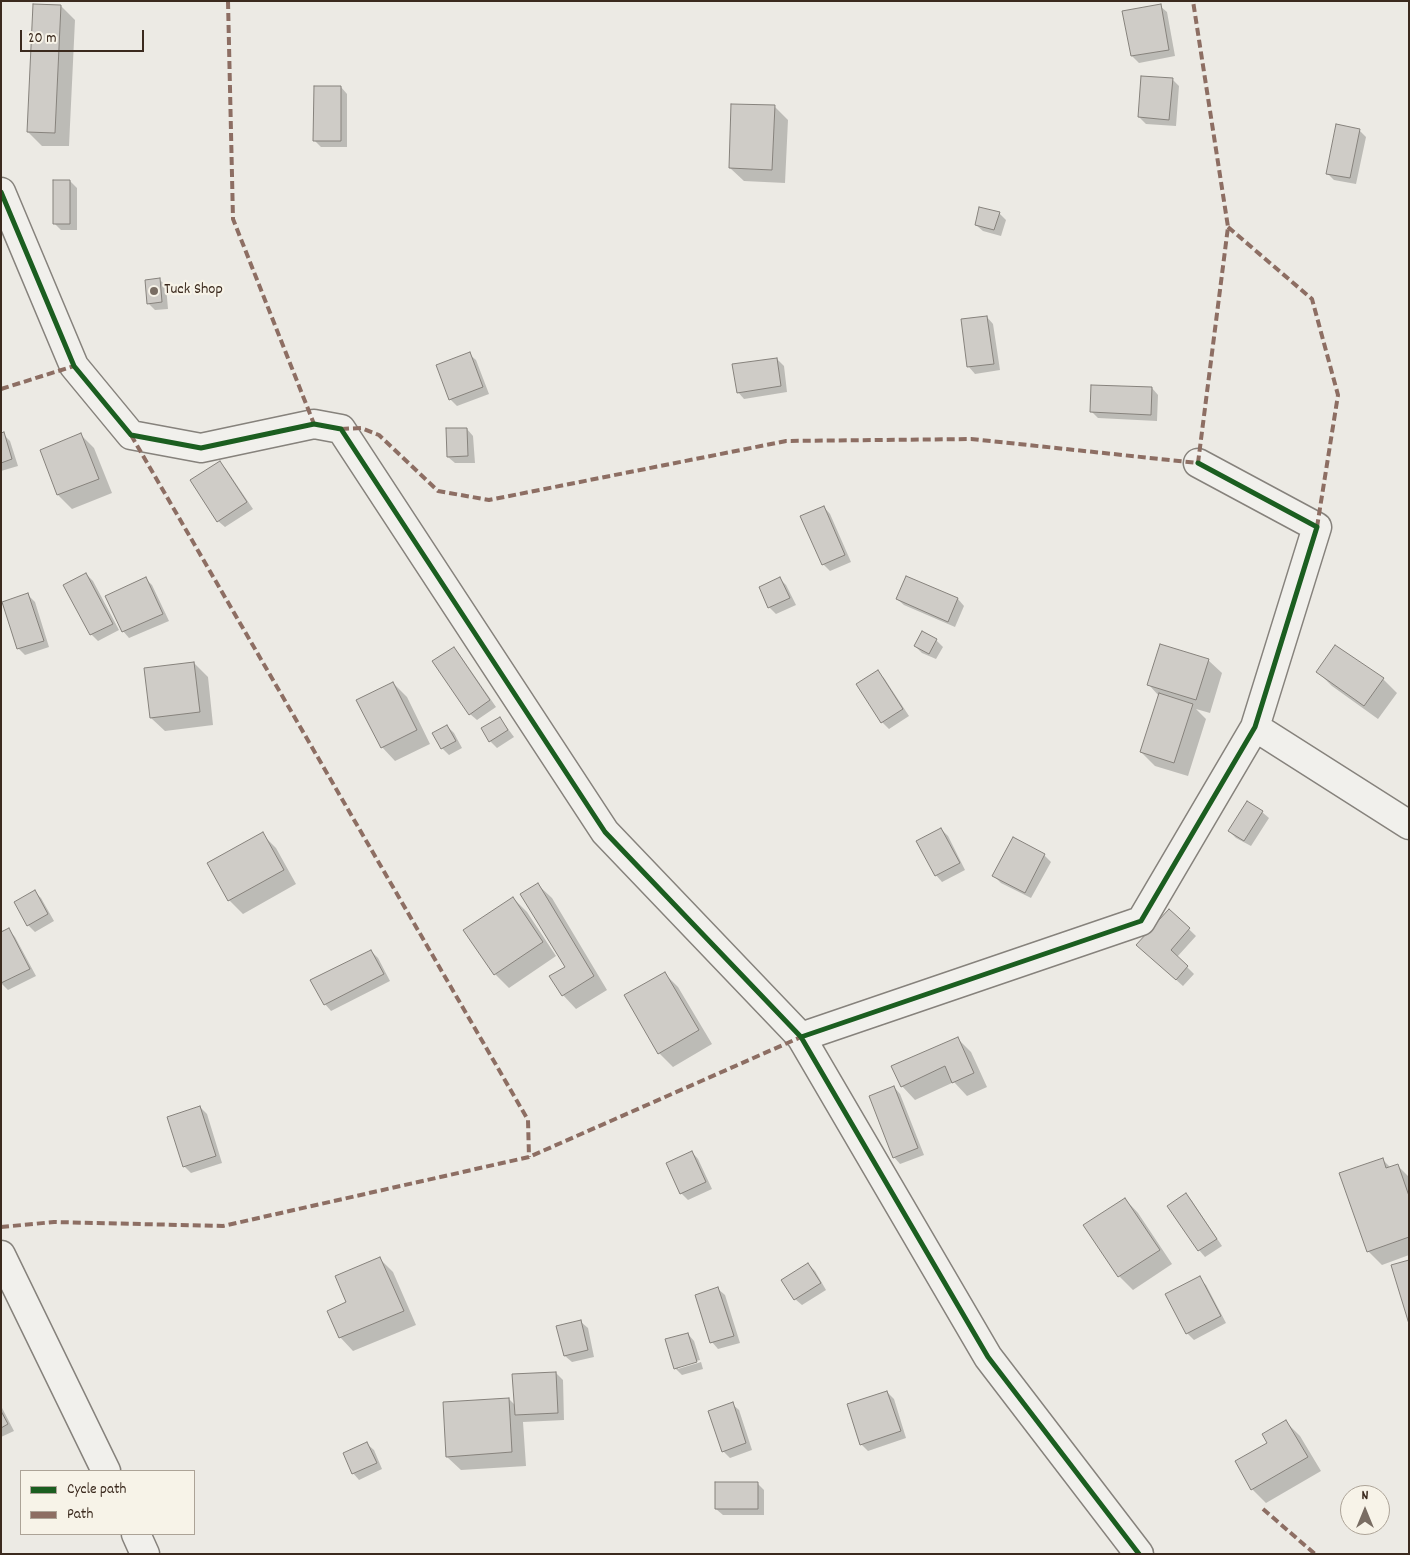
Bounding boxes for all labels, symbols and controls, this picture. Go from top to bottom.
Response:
scale bar [22,20,146,52]
text: 20 m [28,28,56,50]
place label: Tuck Shop [164,281,223,301]
marker: Tuck Shop [148,285,160,297]
legend [20,1470,195,1535]
text: Cycle path [67,1479,126,1501]
north arrow [1340,1485,1390,1535]
text: N [1362,1486,1368,1506]
text: Path [67,1504,93,1526]

